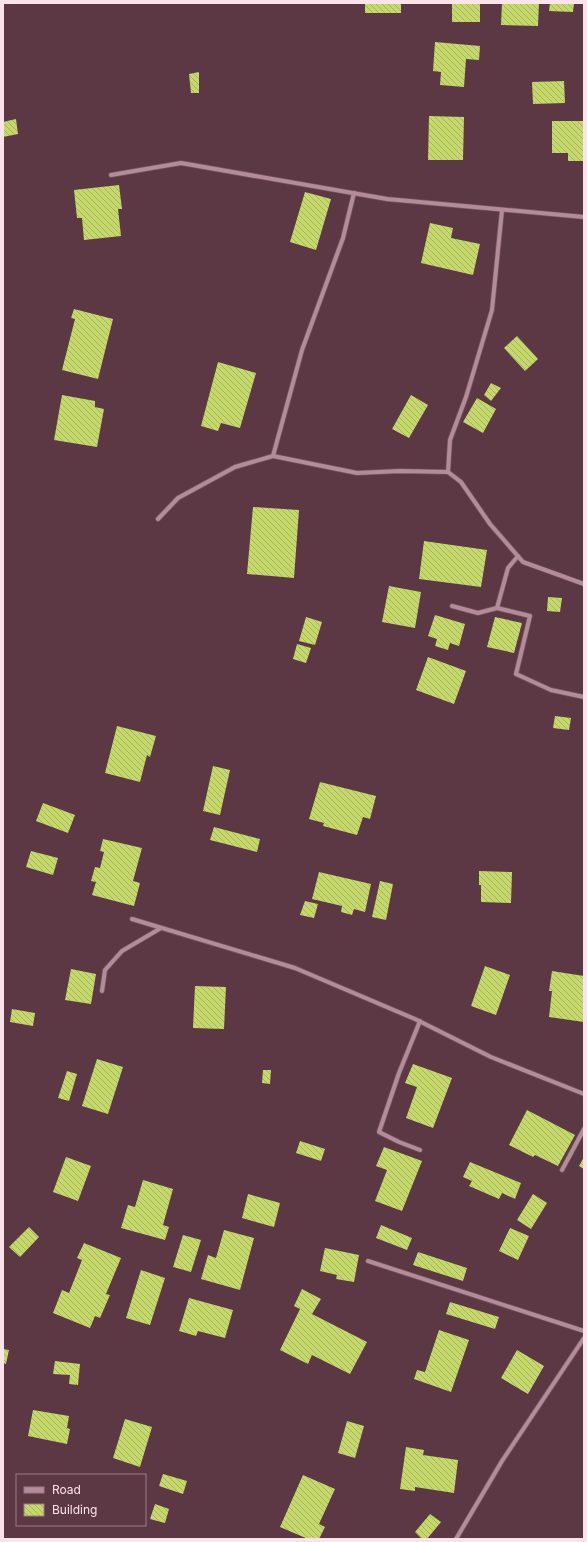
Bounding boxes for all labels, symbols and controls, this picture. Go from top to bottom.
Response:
legend [16,1474,146,1526]
text: Road [52,1482,81,1497]
text: Building [52,1502,97,1517]

